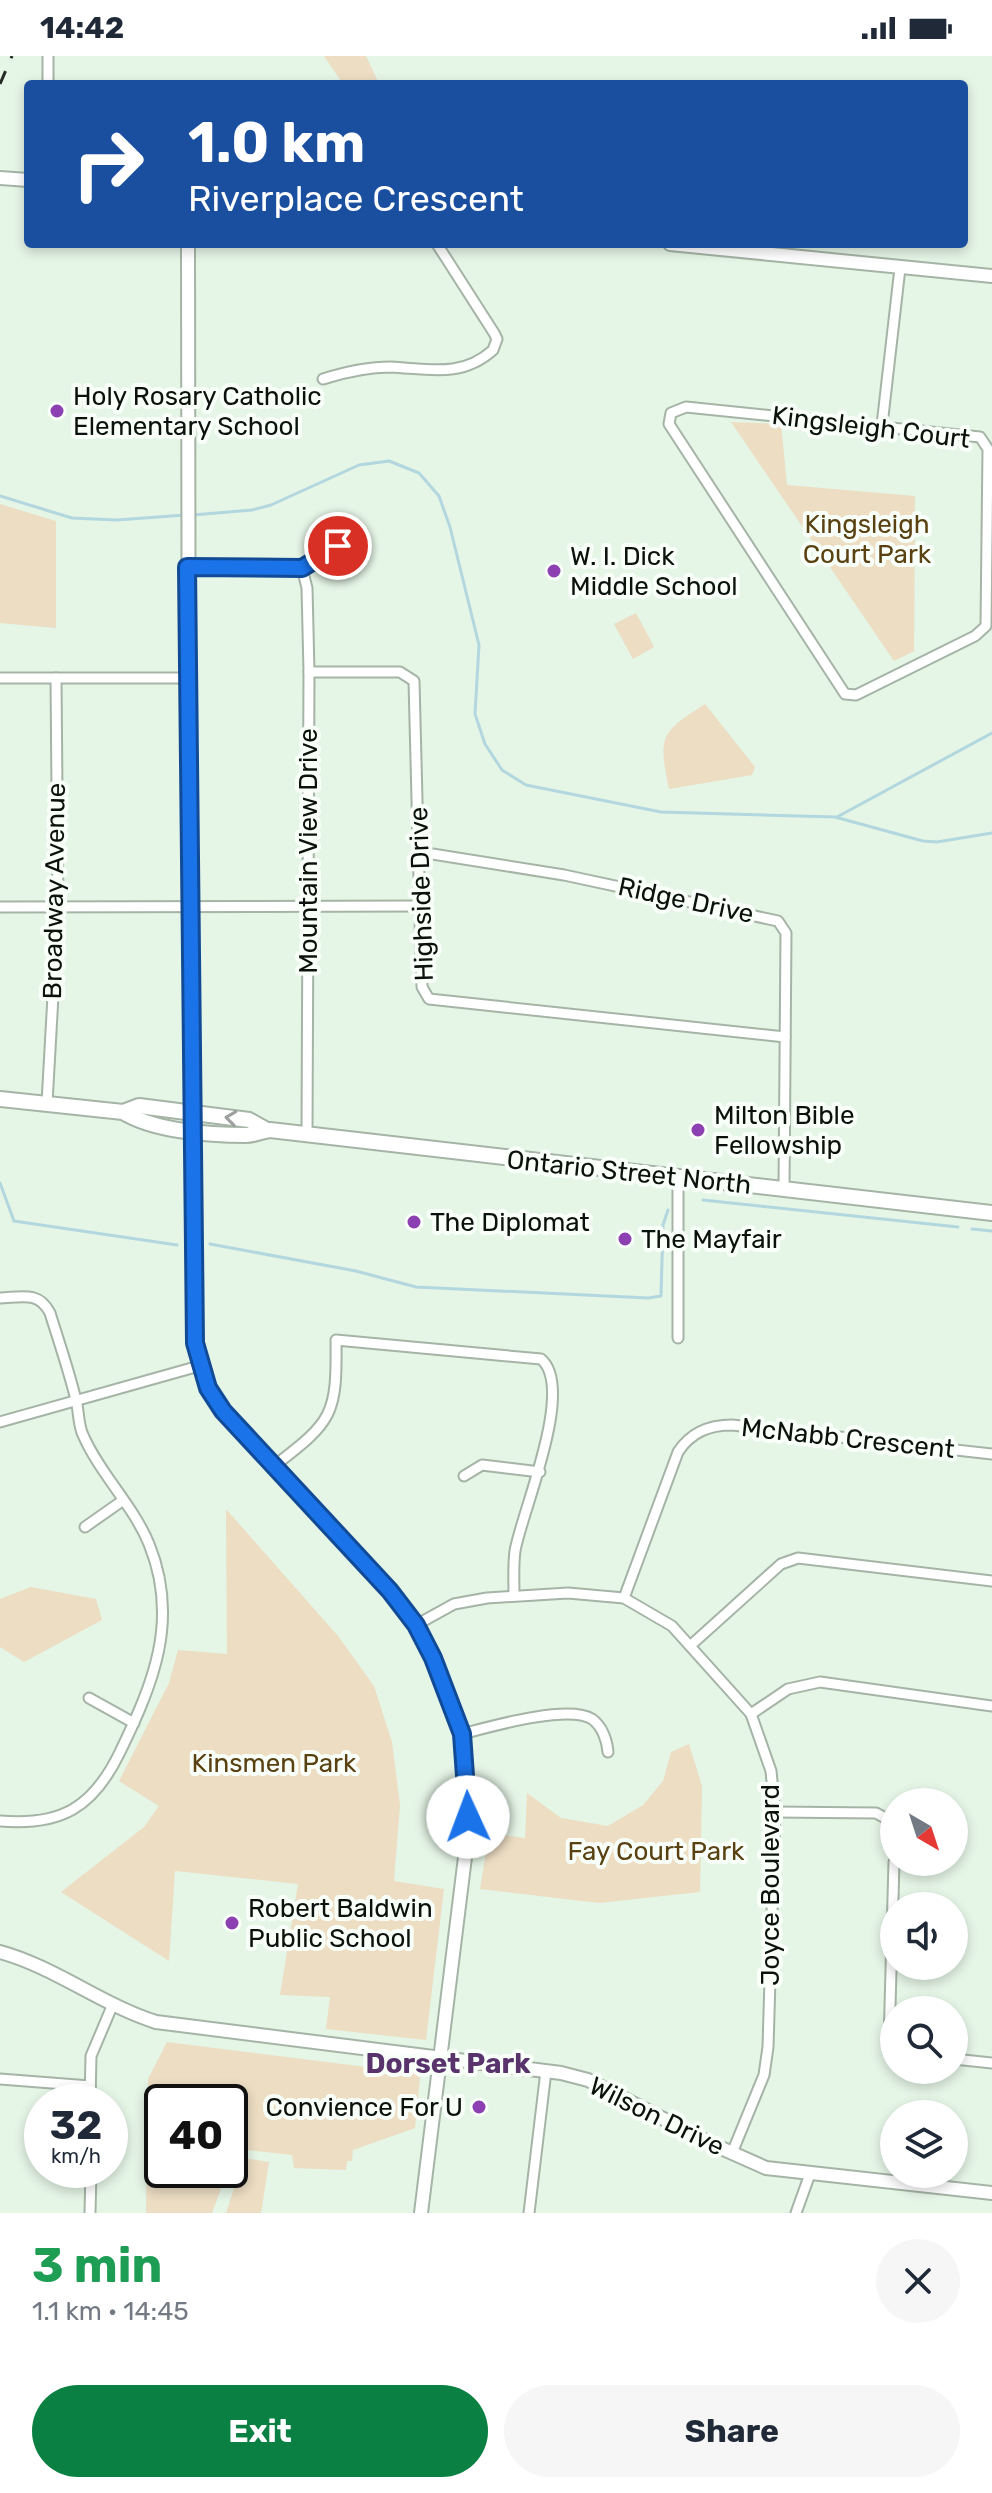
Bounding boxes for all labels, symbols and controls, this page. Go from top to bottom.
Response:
text: 14:42 [40,10,124,46]
text: 1.0 km [188,110,365,176]
icon: right [56,112,160,216]
text: Riverplace Crescent [188,177,524,220]
place label: Holy Rosary Catholic Elementary School [73,381,322,442]
street label: Kingsleigh Court [770,400,972,455]
marker: Holy Rosary Catholic Elementary School [48,402,66,420]
park label: Kingsleigh Court Park [803,509,932,570]
pin [304,512,372,580]
icon: arrive [316,524,360,568]
place label: W. I. Dick Middle School [570,541,738,602]
marker: W. I. Dick Middle School [545,562,563,580]
street label: Mountain View Drive [293,728,324,974]
street label: Broadway Avenue [37,782,72,1000]
street label: Highside Drive [403,806,440,982]
street label: Ridge Drive [615,871,757,930]
place label: Milton Bible Fellowship [714,1100,854,1161]
one-way arrow [224,1110,237,1127]
marker: Milton Bible Fellowship [689,1121,707,1139]
street label: Ontario Street North [505,1144,753,1201]
place label: The Diplomat [430,1207,590,1238]
marker: The Diplomat [405,1213,423,1231]
place label: The Mayfair [641,1224,782,1255]
marker: The Mayfair [616,1230,634,1248]
street label: McNabb Crescent [740,1412,956,1465]
park label: Kinsmen Park [192,1748,357,1779]
position arrow [426,1775,510,1859]
street label: Joyce Boulevard [755,1784,786,1986]
north arrow [880,1788,968,1876]
map controls [880,1788,968,2188]
park label: Fay Court Park [568,1836,745,1867]
button: sound [880,1892,968,1980]
place label: Robert Baldwin Public School [248,1893,433,1954]
marker: Robert Baldwin Public School [223,1914,241,1932]
button: search [880,1996,968,2084]
district label: Dorset Park [365,2047,531,2080]
street label: Wilson Drive [584,2070,729,2162]
speed limit sign: 40 [144,2084,248,2188]
place label: Convience For U [265,2092,463,2123]
marker: Convience For U [470,2098,488,2116]
button: layers [880,2100,968,2188]
text: 32 [50,2102,102,2149]
text: km/h [51,2144,101,2168]
text: 3 min [32,2237,162,2294]
button: close [876,2239,960,2323]
text: 1.1 km · 14:45 [32,2296,189,2327]
button: Exit [32,2385,488,2477]
button: Share [504,2385,960,2477]

